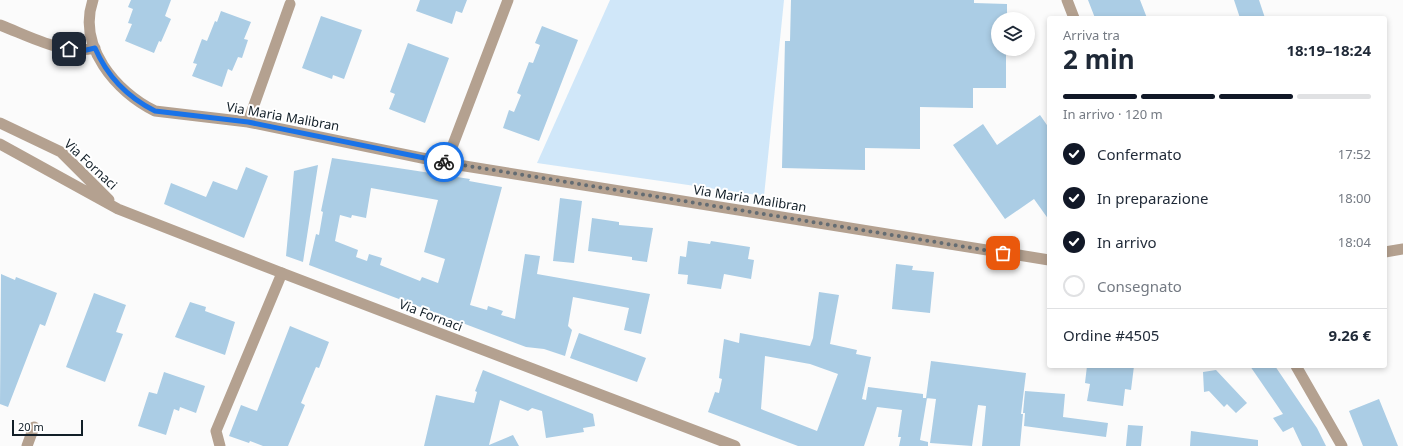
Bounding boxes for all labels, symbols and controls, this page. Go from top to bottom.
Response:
map controls [991,12,1035,56]
button: layers [991,12,1035,56]
text: Arriva tra [1063,26,1120,44]
pin [52,32,86,66]
icon: home [58,38,80,60]
text: 18:19–18:24 [1286,40,1371,60]
text: 2 min [1063,41,1135,77]
street label: Via Maria Malibran [225,97,341,135]
text: In arrivo · 120 m [1063,105,1163,123]
street label: Via Fornaci [60,135,122,193]
courier [424,142,464,182]
icon: check [1063,143,1085,165]
text: Confermato [1097,144,1182,164]
text: 17:52 [1338,145,1371,163]
icon: bike [433,151,455,173]
street label: Via Maria Malibran [692,180,808,216]
icon: check [1063,187,1085,209]
text: In preparazione [1097,188,1209,208]
text: 18:00 [1338,189,1371,207]
icon: check [1063,231,1085,253]
text: In arrivo [1097,232,1157,252]
text: 18:04 [1338,233,1371,251]
pin [986,236,1020,270]
icon: bag [992,242,1014,264]
text: Consegnato [1097,276,1182,296]
street label: Via Fornaci [397,295,465,335]
text: Ordine #4505 [1063,325,1159,345]
text: 9.26 € [1329,325,1371,345]
scale bar [12,418,83,437]
text: 20 m [18,419,44,434]

